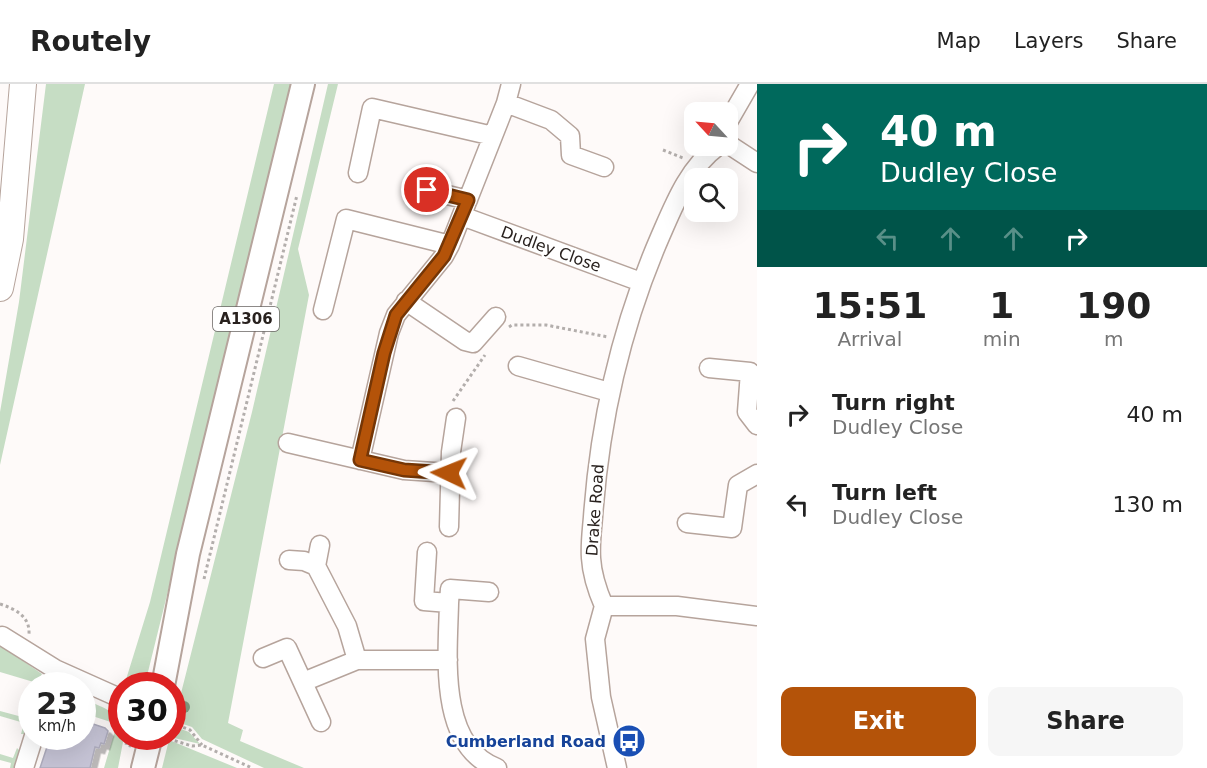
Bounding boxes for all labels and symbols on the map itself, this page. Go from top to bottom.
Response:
north arrow [684,102,738,156]
pin [401,164,452,215]
street label: Dudley Close [498,222,604,276]
road number: A1306 [213,307,279,331]
position arrow [417,441,481,505]
street label: Drake Road [582,463,608,557]
speed limit sign: 30 [108,672,186,750]
bus stop icon: Cumberland Road [611,723,647,759]
place label: Cumberland Road [446,732,606,751]

